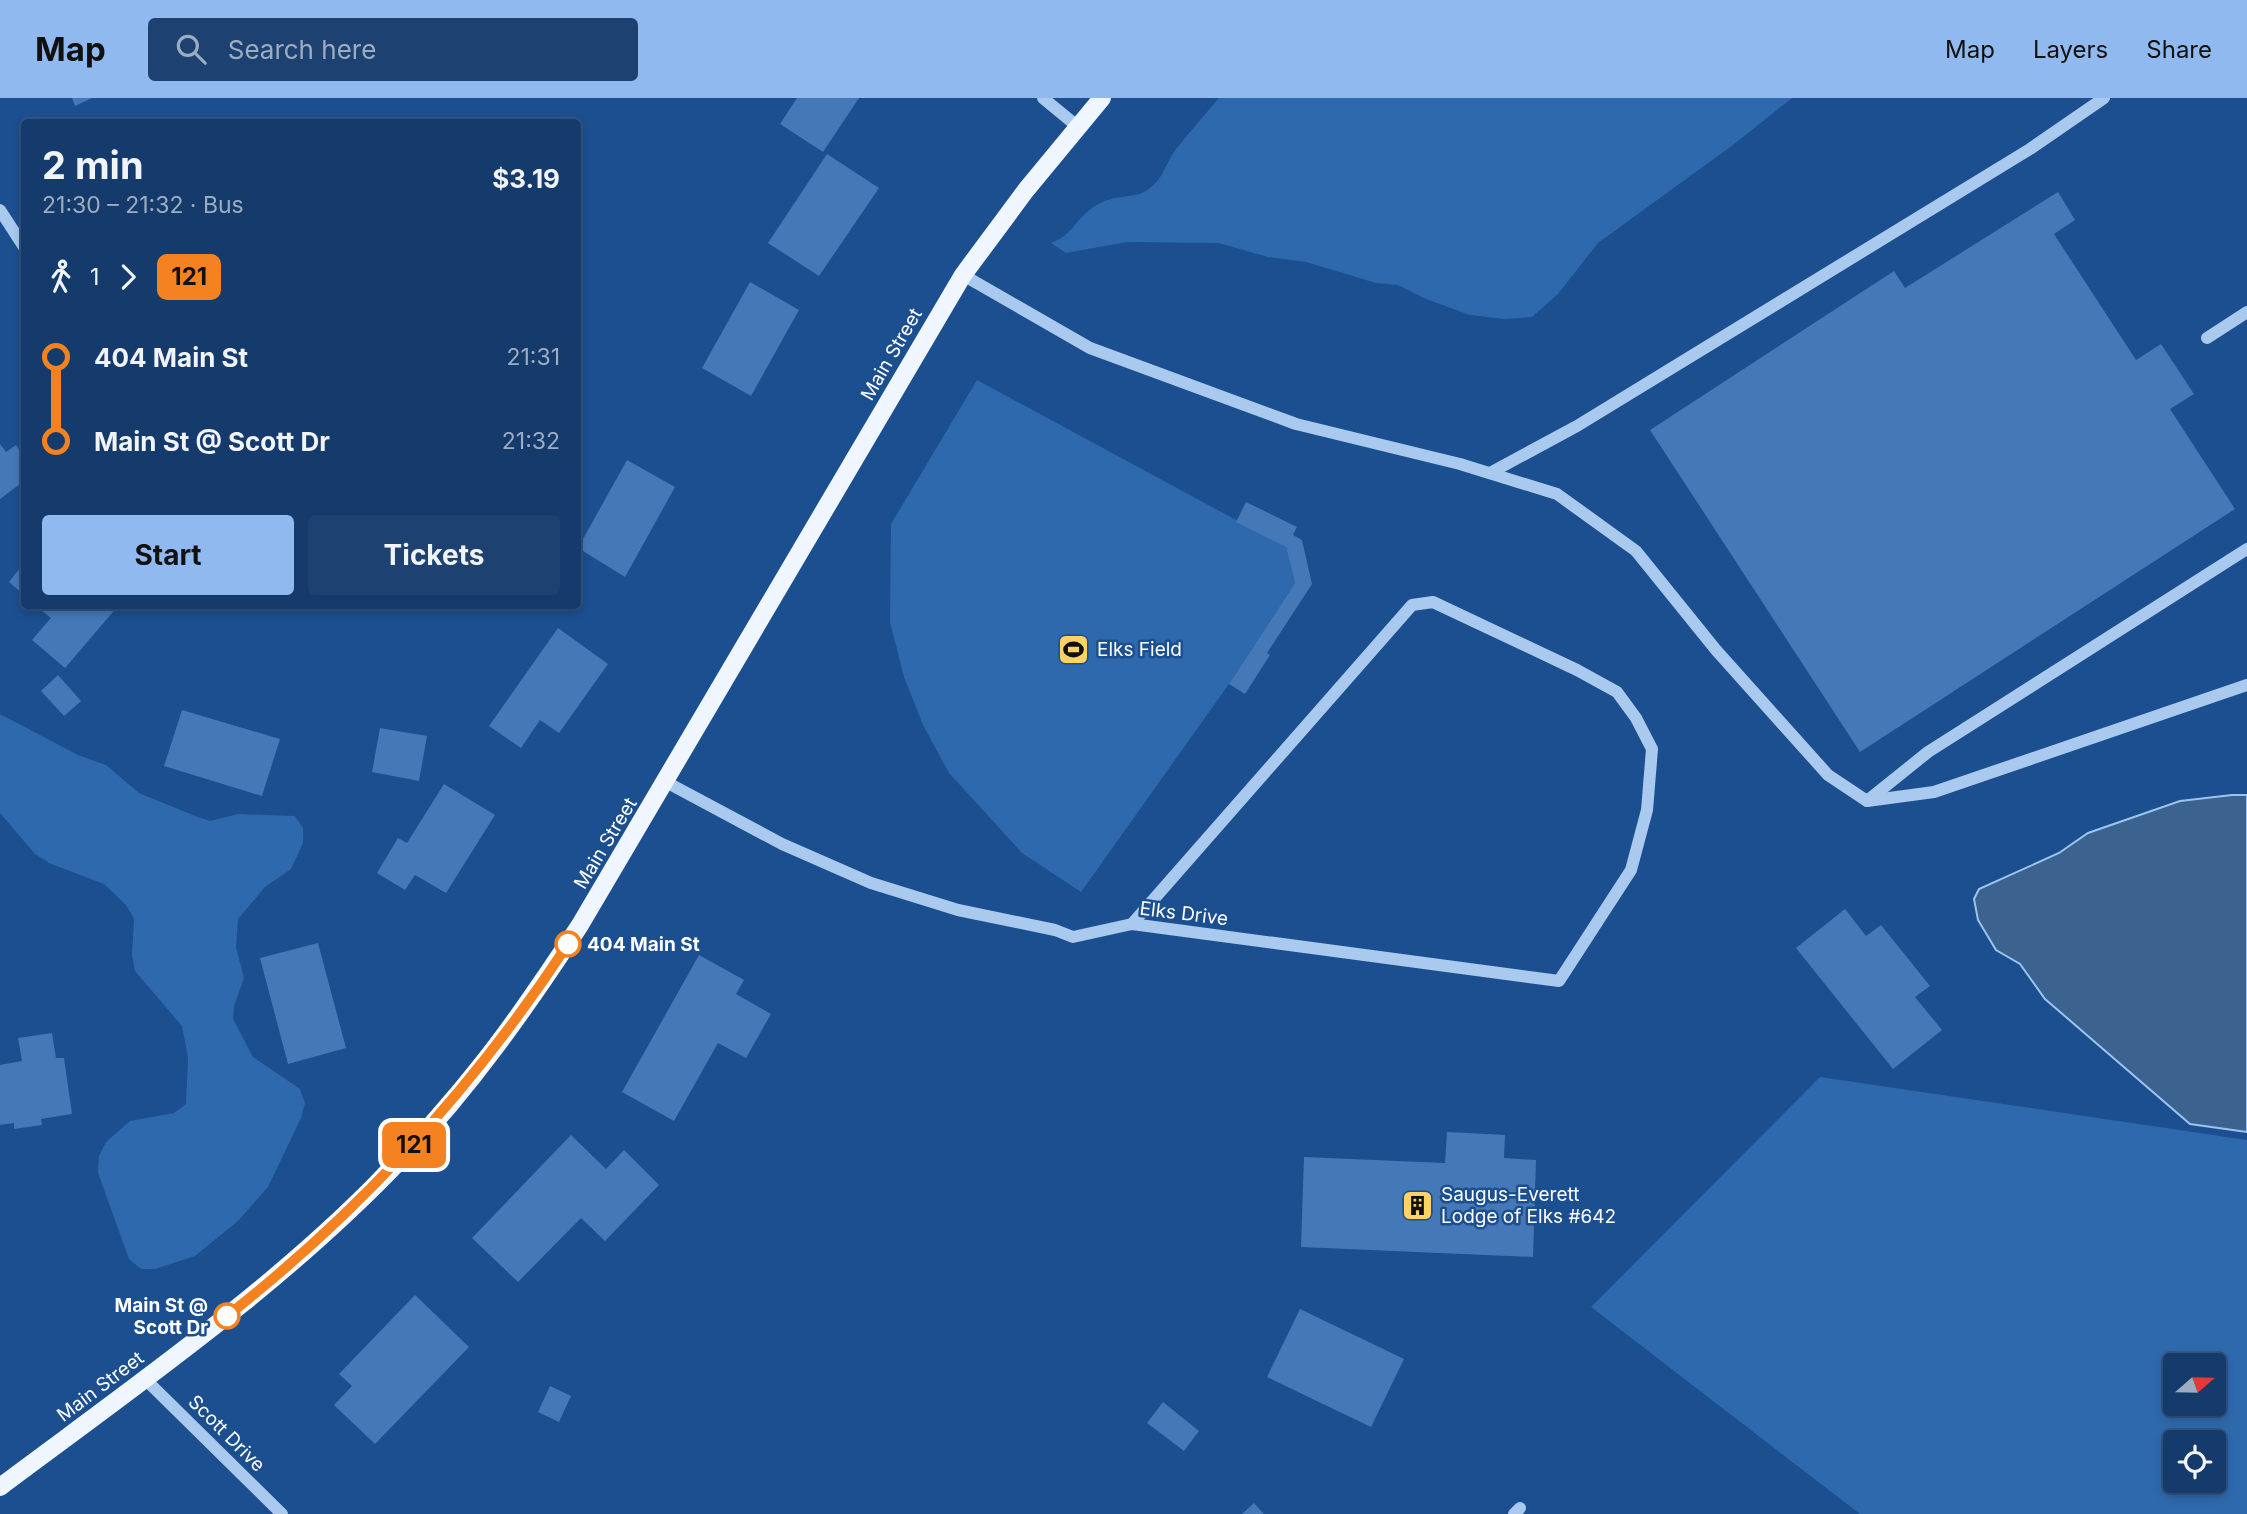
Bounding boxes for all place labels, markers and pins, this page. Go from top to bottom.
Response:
sports icon: Elks Field [1057,632,1091,666]
place label: Elks Field [1097,638,1182,661]
marker: 404 Main St [555,931,581,957]
place label: 404 Main St [587,933,700,956]
place label: Saugus-Everett Lodge of Elks #642 [1441,1183,1616,1228]
building icon: Saugus-Everett Lodge of Elks #642 [1401,1188,1435,1222]
place label: Main St @ Scott Dr [115,1294,208,1339]
marker: Main St @ Scott Dr [214,1303,240,1329]

